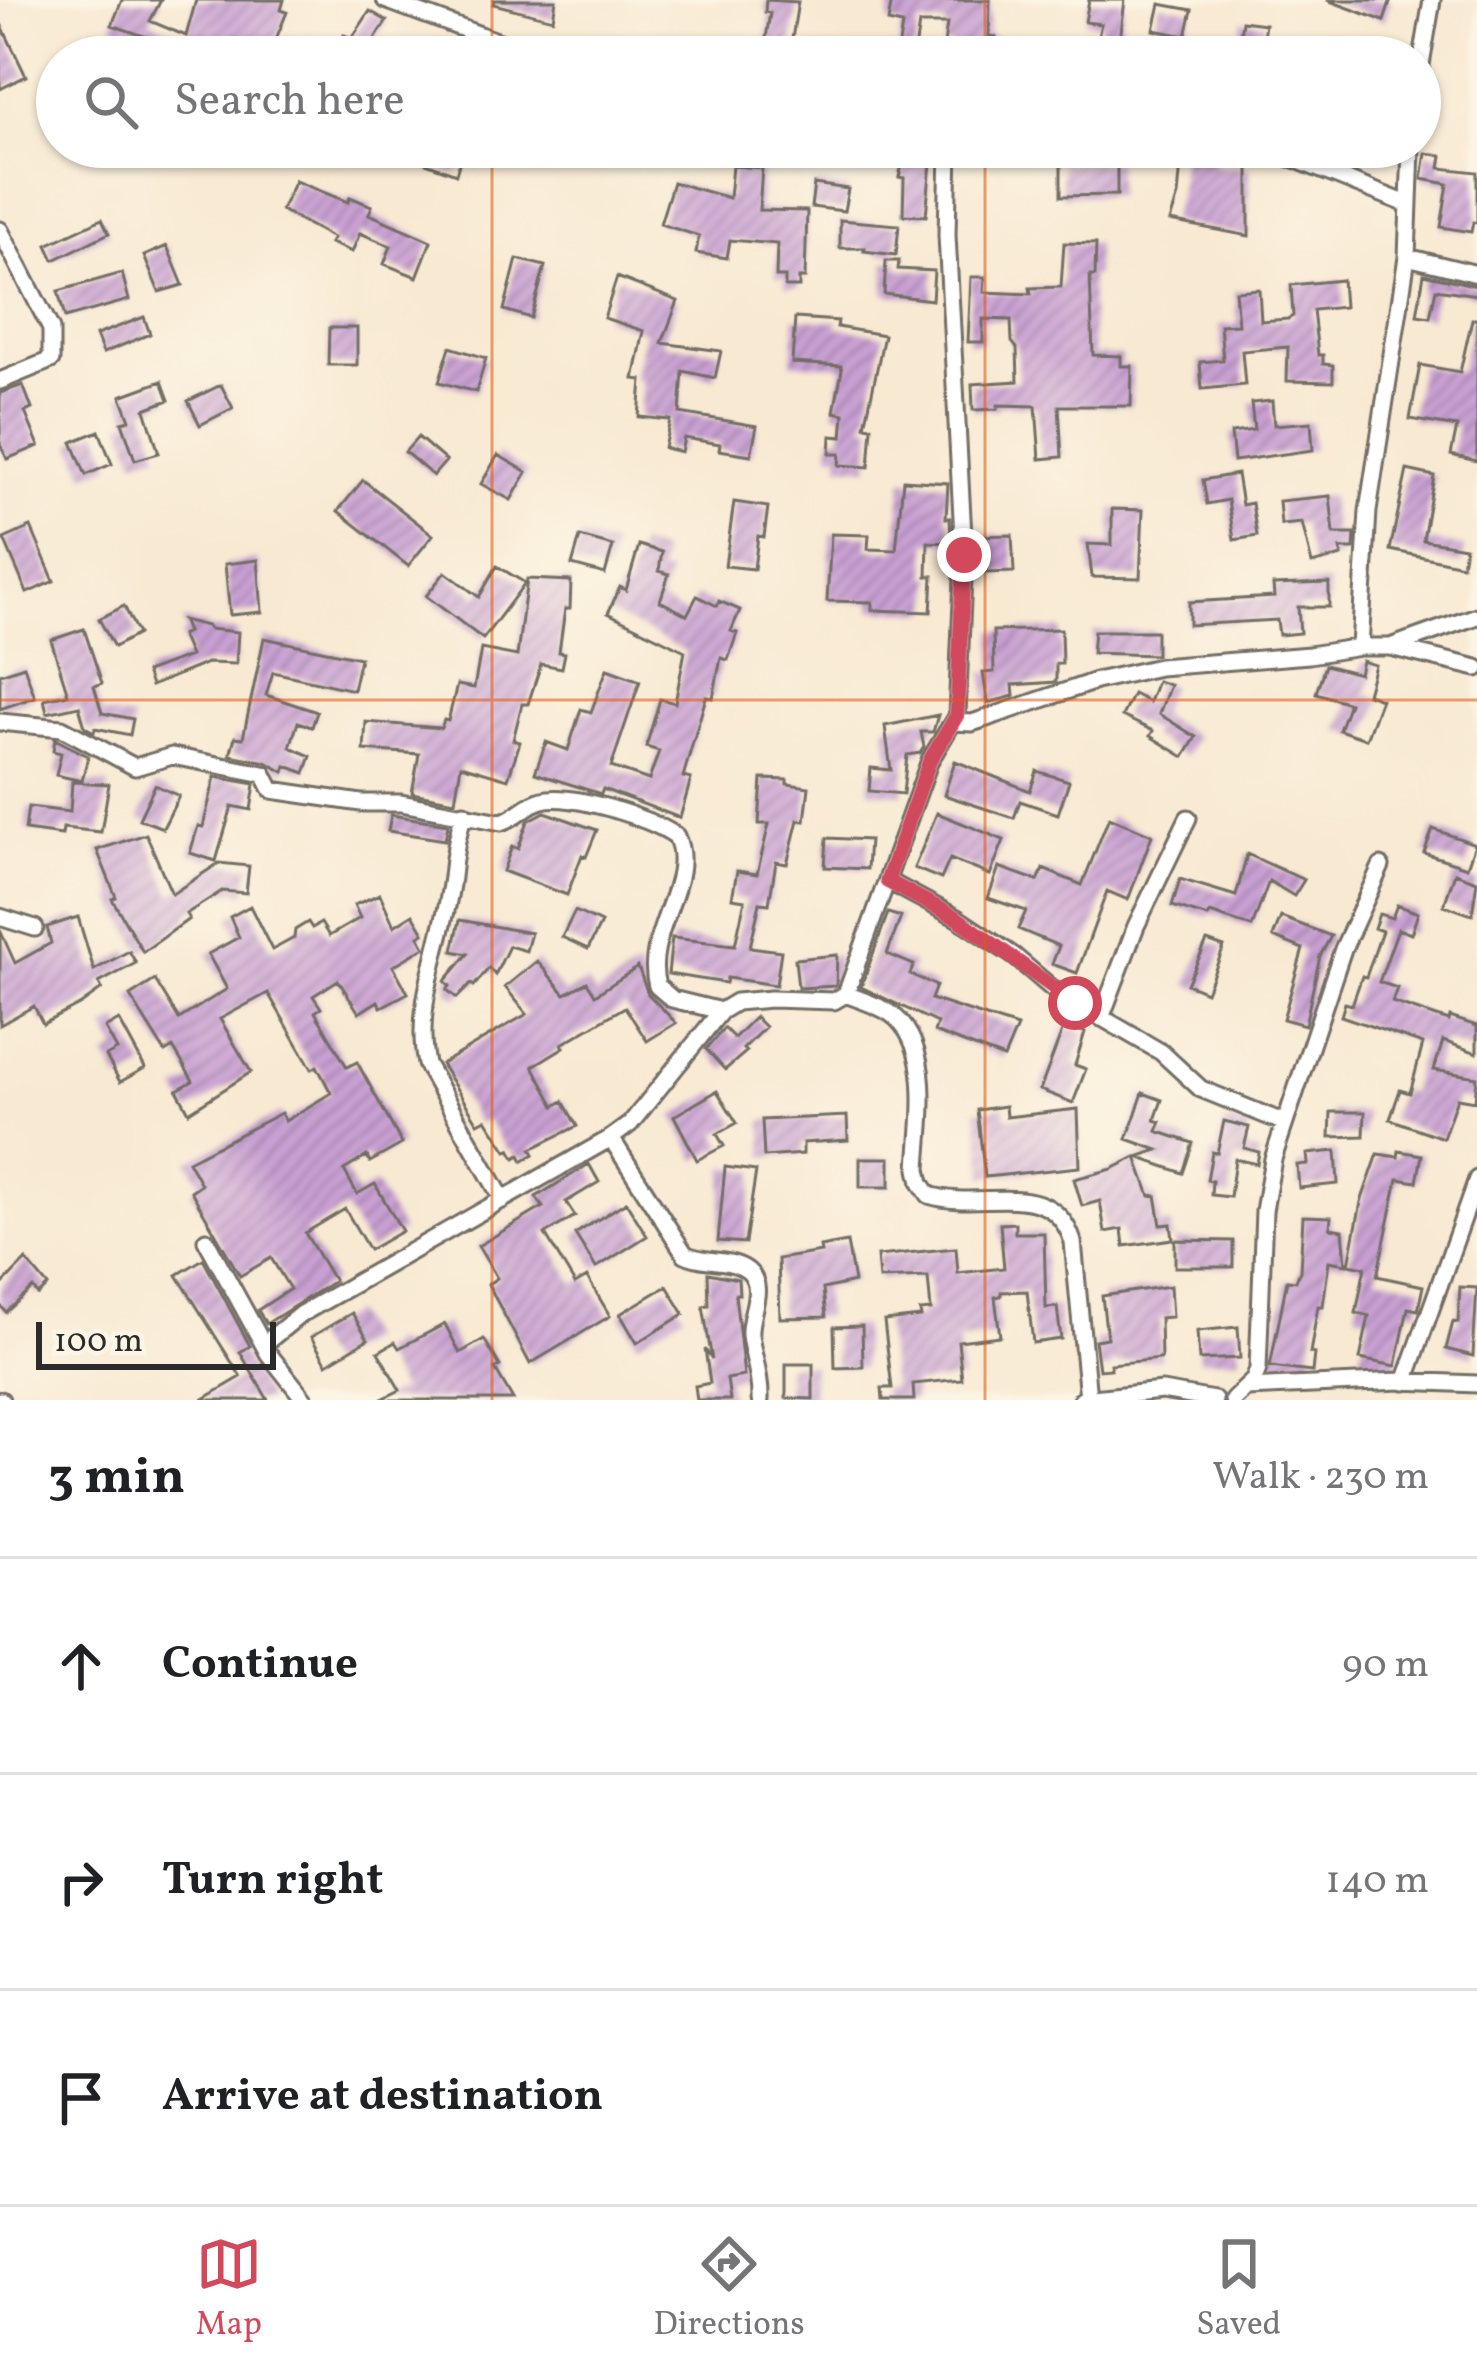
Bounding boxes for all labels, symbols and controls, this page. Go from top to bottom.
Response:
search box [36,36,1441,168]
icon: search [78,69,144,135]
text: Search here [174,71,405,134]
route end [937,528,991,582]
route start [1048,976,1102,1030]
scale bar [36,1316,276,1369]
text: 100 m [54,1320,143,1366]
text: 3 min [48,1443,185,1514]
text: Walk · 230 m [1212,1451,1429,1505]
icon: ahead [48,1633,114,1699]
text: Continue [162,1634,358,1697]
text: 90 m [1342,1639,1429,1693]
icon: right [48,1849,114,1915]
text: Turn right [162,1850,383,1913]
text: 140 m [1326,1855,1429,1909]
icon: arrive [48,2065,114,2131]
text: Arrive at destination [162,2066,603,2129]
tab: Map [196,2231,262,2349]
tab: Directions [653,2231,805,2349]
tab: Saved [1196,2231,1281,2349]

